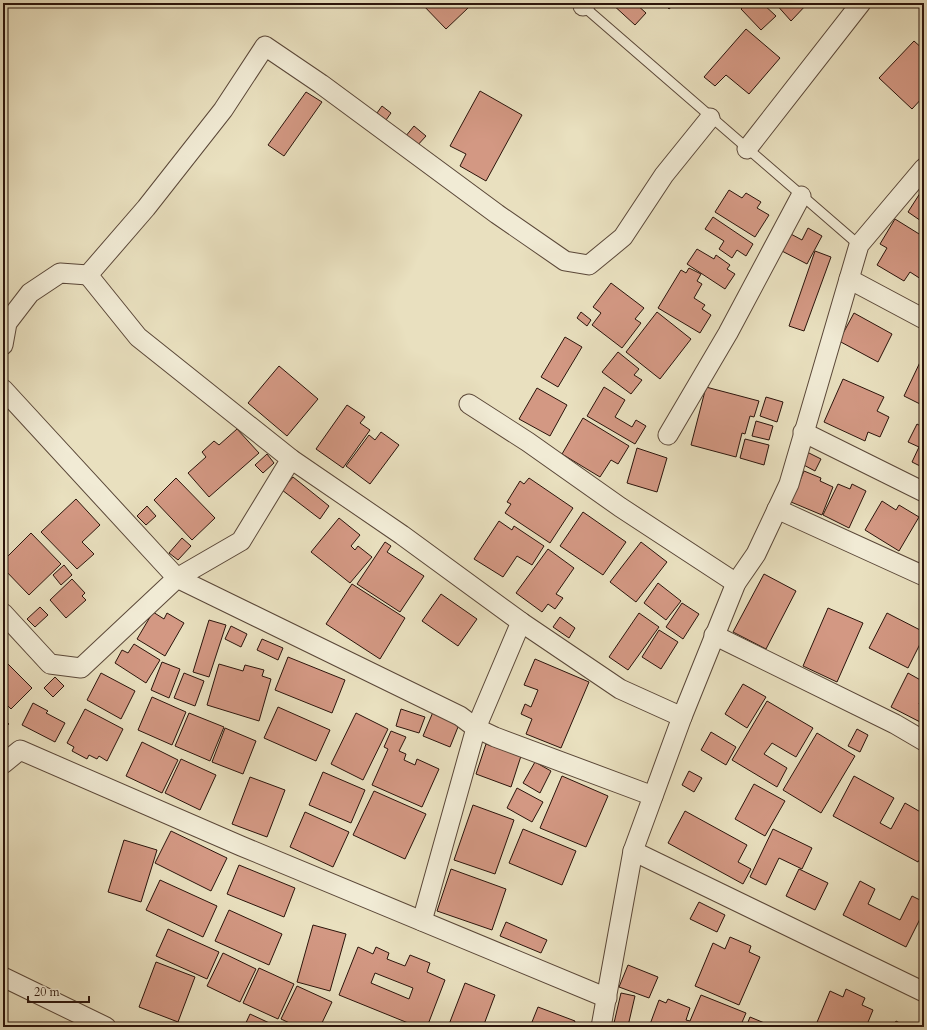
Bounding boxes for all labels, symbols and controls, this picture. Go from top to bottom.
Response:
scale bar [28,978,89,1004]
text: 20 m [34,984,61,1000]

